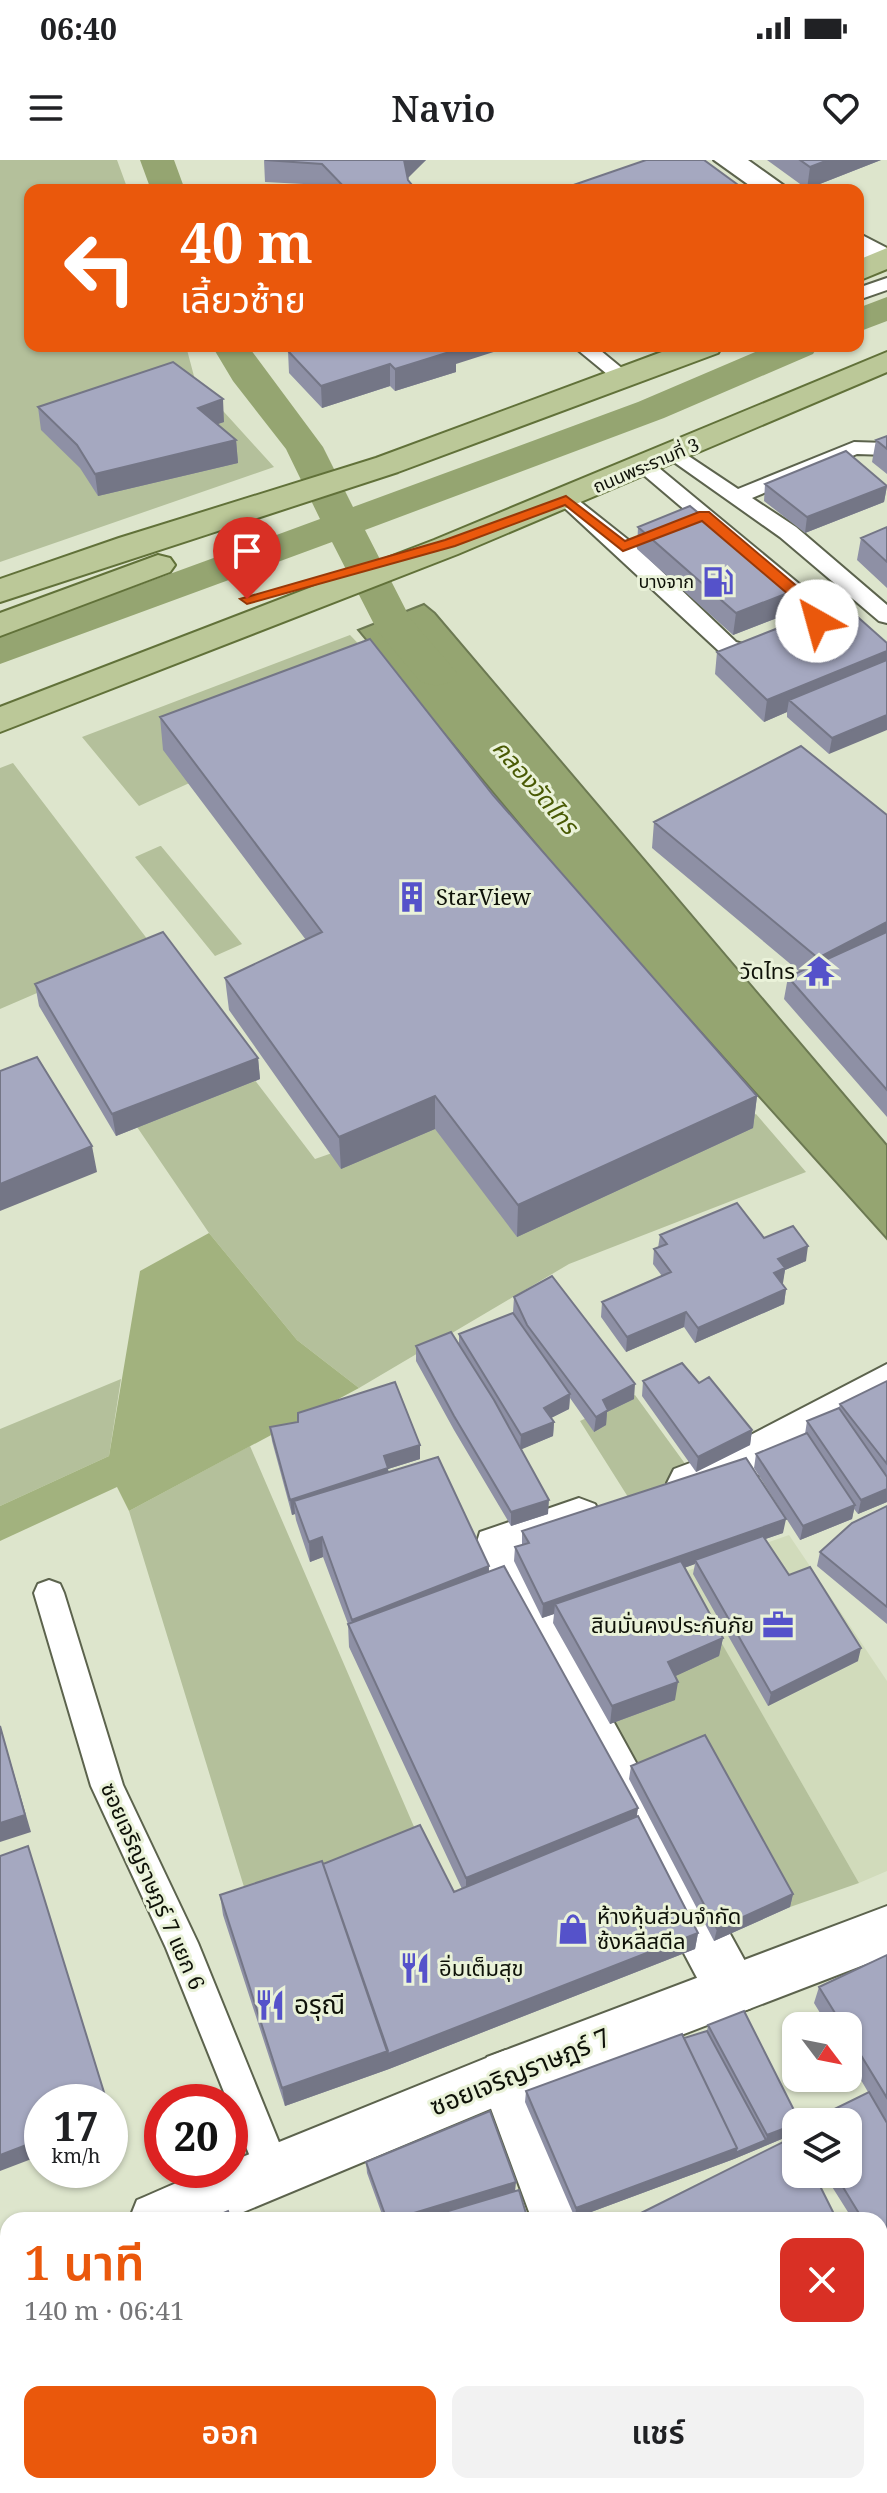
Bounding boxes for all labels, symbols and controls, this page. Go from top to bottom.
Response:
text: 06:40 [40,8,117,49]
text: Navio [391,84,496,133]
icon: menu [24,86,68,130]
icon: heart [819,86,863,130]
text: 40 m [180,203,313,279]
icon: left [48,216,152,320]
text: เลี้ยวซ้าย [180,275,306,324]
street label: ถนนพระรามที่ 3 [589,432,702,498]
pin [213,517,281,599]
icon: arrive [225,529,269,573]
fuel station icon: บางจาก [701,565,735,599]
place label: บางจาก [638,569,694,593]
position arrow [775,579,859,663]
water label: คลองวัดไทร [486,732,588,842]
building icon: StarView [395,880,429,914]
place label: StarView [436,881,531,911]
temple icon: วัดไทร [802,954,836,988]
place label: วัดไทร [740,955,795,985]
office icon: สินมั่นคงประกันภัย [761,1608,795,1642]
place label: สินมั่นคงประกันภัย [591,1609,754,1639]
street label: ซอยเจริญราษฎร์ 7 แยก 6 [95,1777,213,1994]
place label: ห้างหุ้นส่วนจำกัด ซ้งหลีสตีล [597,1900,741,1955]
shop icon: ห้างหุ้นส่วนจำกัด ซ้งหลีสตีล [556,1912,590,1946]
restaurant icon: อิ่มเต็มสุข [398,1951,432,1985]
place label: อิ่มเต็มสุข [439,1952,524,1982]
place label: อรุณี [294,1986,345,2022]
restaurant icon: อรุณี [253,1988,287,2022]
north arrow [782,2012,862,2092]
map controls [782,2012,862,2188]
street label: ซอยเจริญราษฎร์ 7 [424,2019,615,2124]
speed limit sign: 20 [144,2084,248,2188]
text: 17 [53,2098,99,2153]
button: layers [782,2108,862,2188]
text: km/h [51,2142,101,2169]
text: 1 นาที [24,2229,145,2294]
button: close [780,2238,864,2322]
text: 140 m · 06:41 [24,2292,185,2328]
button: ออก [24,2386,436,2478]
button: แชร์ [452,2386,864,2478]

